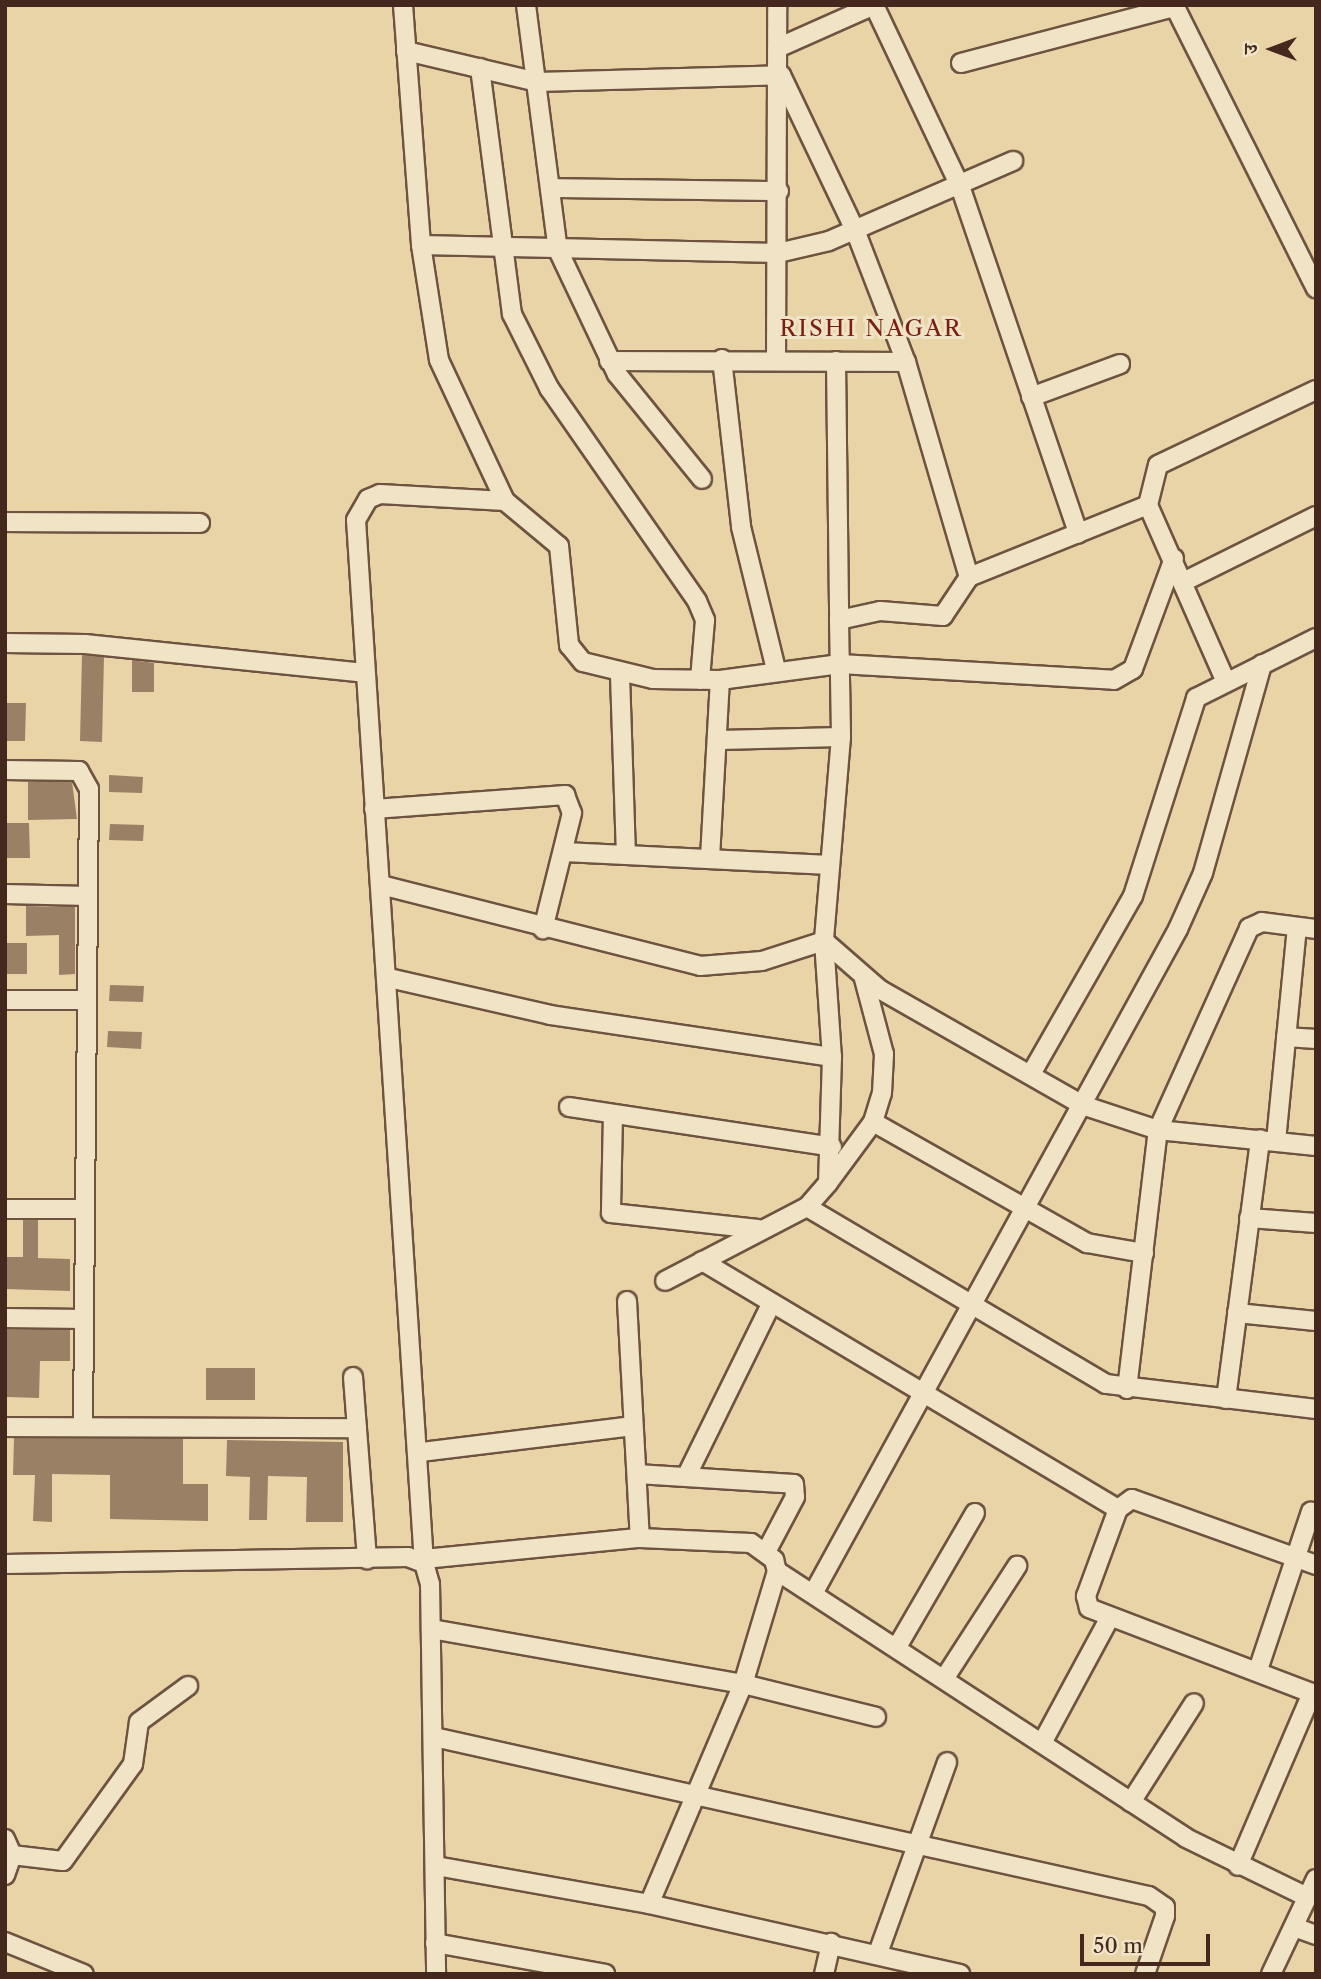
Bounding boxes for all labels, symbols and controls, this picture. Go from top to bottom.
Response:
north arrow [1237,14,1307,84]
text: उ [1239,44,1262,54]
district label: RISHI NAGAR [781,314,961,342]
scale bar [1083,1920,1212,1964]
text: 50 m [1093,1933,1143,1958]

